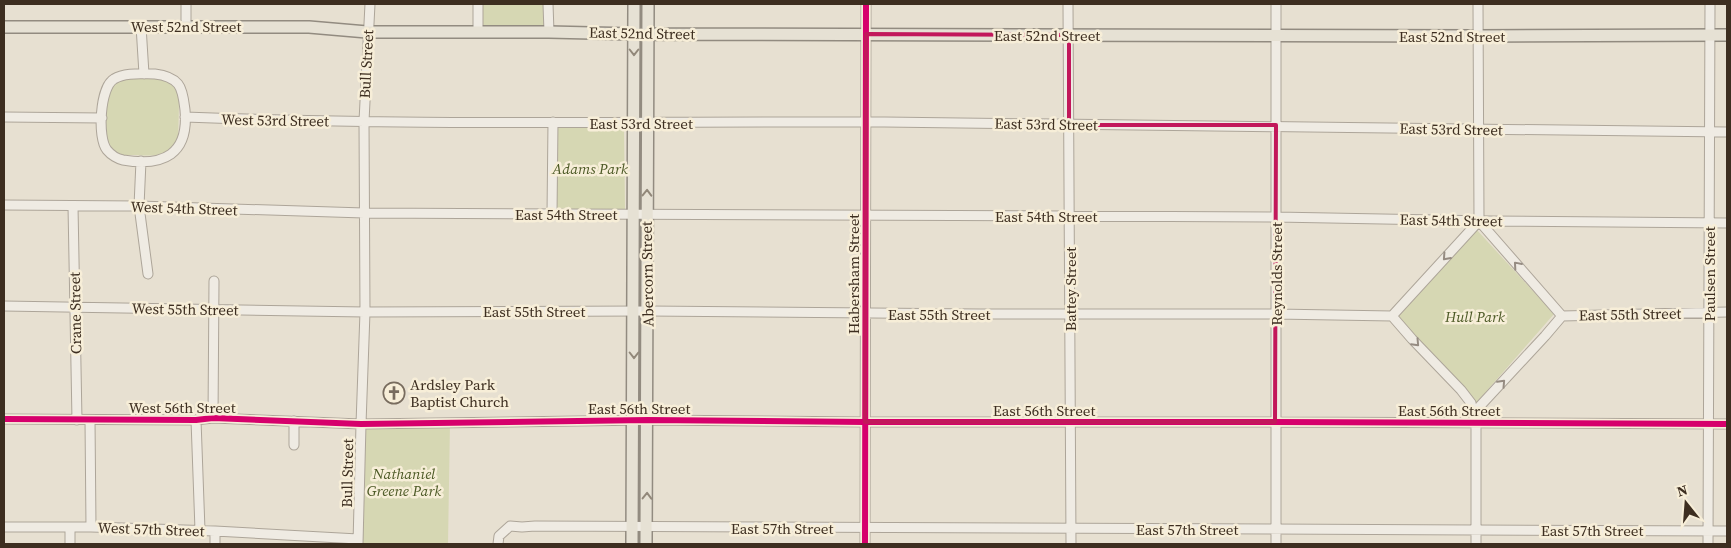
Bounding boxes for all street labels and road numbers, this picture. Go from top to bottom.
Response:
street label: West 52nd Street [131,16,242,37]
street label: East 52nd Street [589,22,696,44]
street label: East 52nd Street [994,25,1100,46]
street label: East 52nd Street [1399,26,1505,47]
street label: Bull Street [354,29,378,99]
street label: West 53rd Street [221,109,329,131]
street label: East 53rd Street [589,113,693,134]
street label: East 53rd Street [994,113,1098,135]
street label: East 53rd Street [1399,118,1503,140]
street label: West 54th Street [130,196,238,220]
street label: East 54th Street [515,204,617,225]
street label: East 54th Street [995,206,1097,227]
street label: East 54th Street [1399,209,1503,231]
street label: Habersham Street [843,214,864,334]
street label: Abercorn Street [636,221,658,327]
street label: Reynolds Street [1266,222,1287,326]
street label: Paulsen Street [1699,226,1720,322]
street label: Battey Street [1060,247,1081,331]
street label: Crane Street [64,272,86,354]
street label: West 55th Street [131,298,239,320]
street label: East 55th Street [483,301,585,322]
street label: East 55th Street [1578,303,1682,325]
street label: East 55th Street [888,304,990,325]
street label: West 56th Street [128,397,236,418]
street label: East 56th Street [588,398,690,419]
street label: East 56th Street [993,400,1095,421]
street label: East 56th Street [1398,400,1500,421]
street label: Bull Street [336,438,358,508]
street label: West 57th Street [97,517,205,541]
street label: East 57th Street [731,518,833,539]
street label: East 57th Street [1136,519,1238,540]
street label: East 57th Street [1541,520,1643,541]

